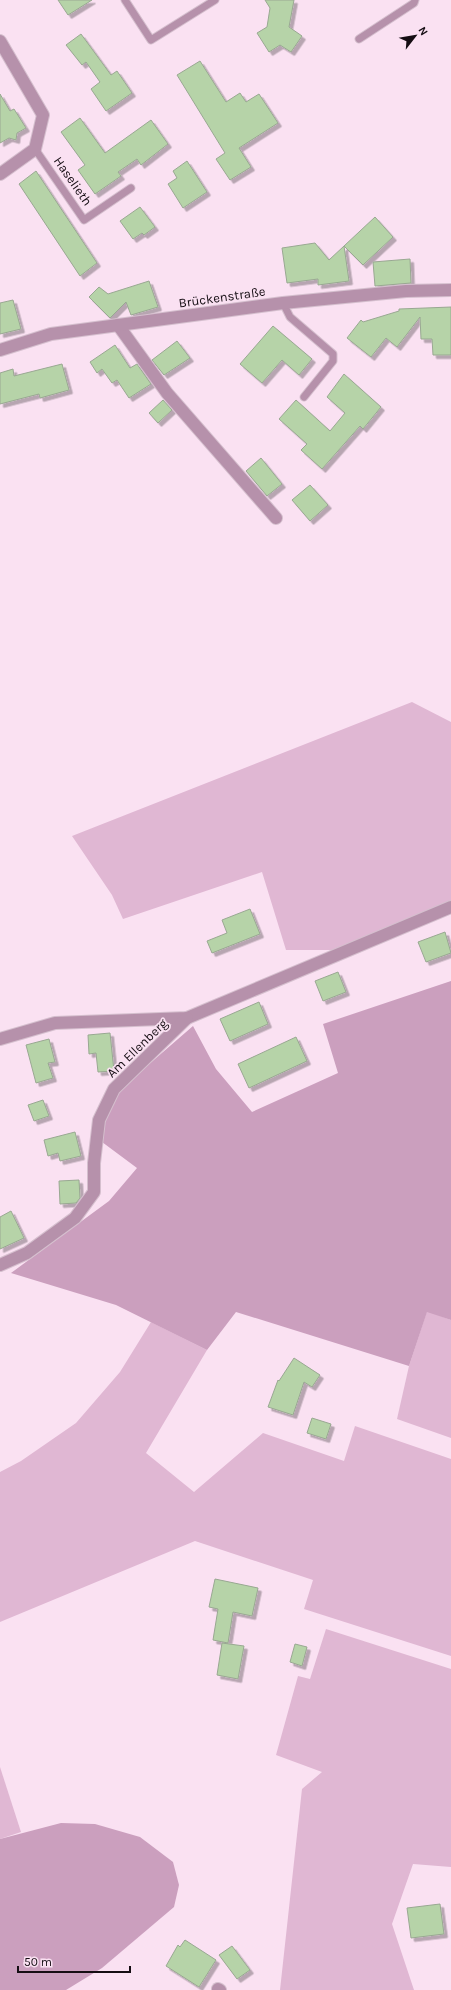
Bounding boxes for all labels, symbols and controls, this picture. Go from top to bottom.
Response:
north arrow [395,16,435,56]
text: N [416,24,431,38]
street label: Haselieth [51,154,95,208]
street label: Brückenstraße [178,283,267,311]
street label: Am Ellenberg [104,1015,171,1081]
scale bar [18,1948,130,1974]
text: 50 m [24,1955,52,1969]

